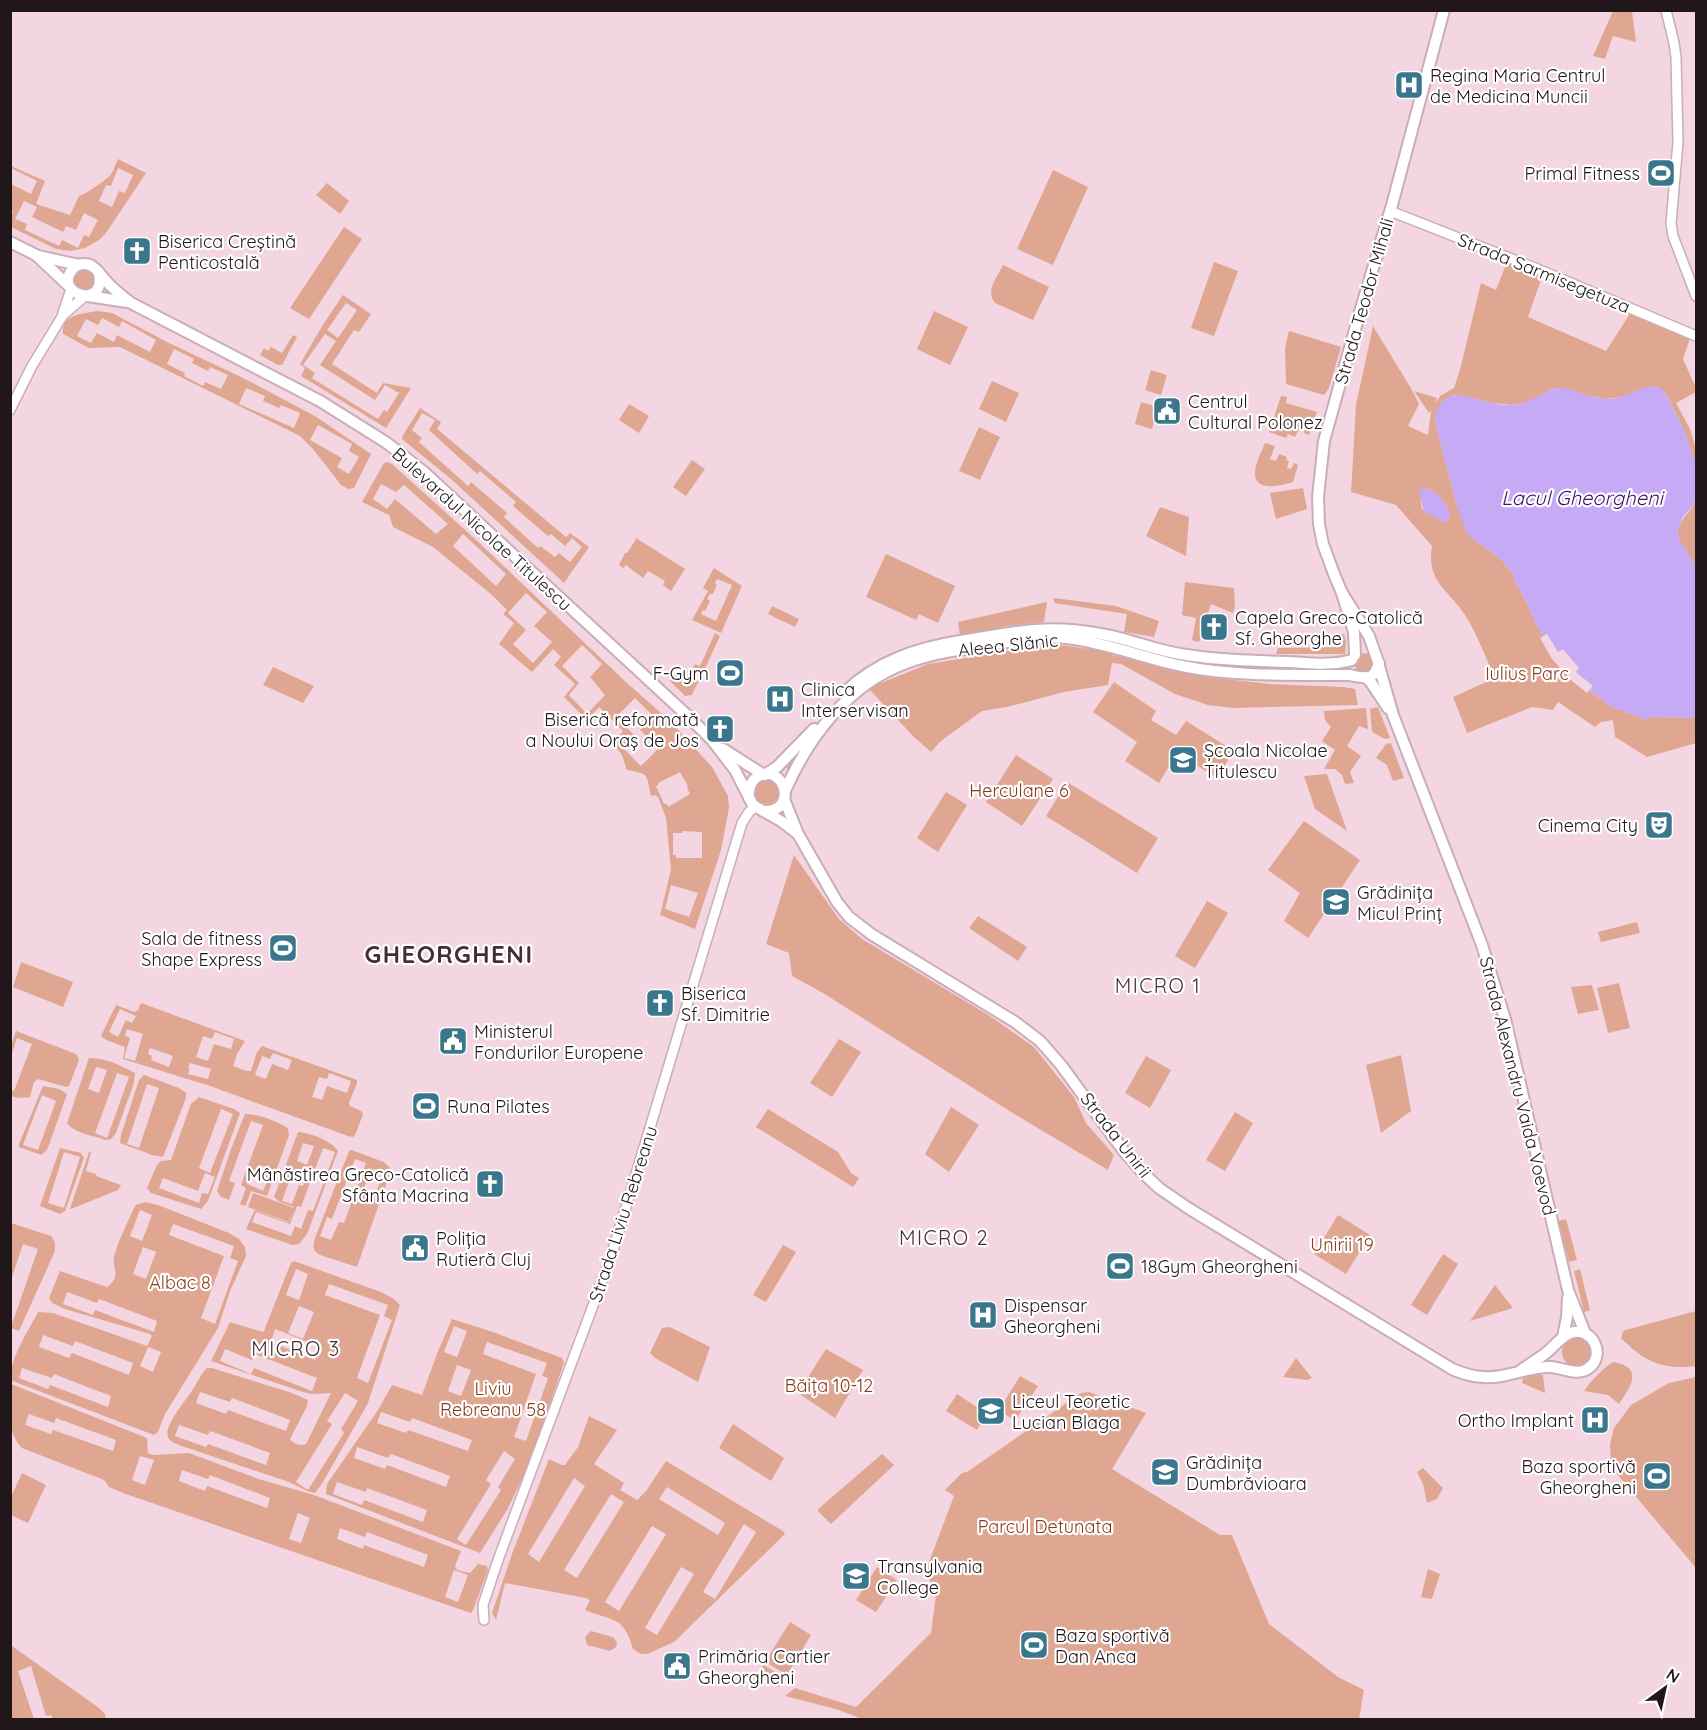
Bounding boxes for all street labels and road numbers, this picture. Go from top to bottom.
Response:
street label: Strada Teodor Mihali [1329,215,1399,387]
street label: Strada Sarmisegetuza [1454,228,1634,318]
street label: Bulevardul Nicolae Titulescu [387,442,577,616]
street label: Aleea Slănic [957,628,1059,662]
street label: Strada Alexandru Vaida Voevod [1475,954,1561,1218]
street label: Strada Unirii [1075,1088,1157,1182]
street label: Strada Liviu Rebreanu [584,1123,662,1305]

